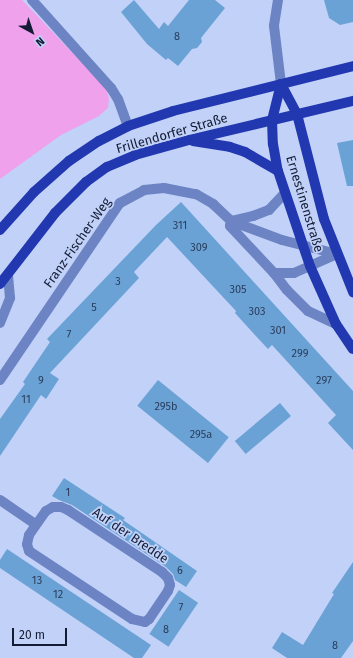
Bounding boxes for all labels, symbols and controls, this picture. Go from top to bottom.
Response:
north arrow [12,12,52,52]
house number: 8 [174,30,180,44]
text: N [33,34,47,49]
street label: Frillendorfer Straße [114,111,230,157]
street label: Ernestinenstraße [282,154,326,254]
street label: Franz-Fischer-Weg [41,195,115,291]
house number: 311 [173,219,187,233]
house number: 309 [190,241,208,255]
house number: 3 [115,275,121,289]
house number: 305 [229,283,247,297]
house number: 5 [91,301,97,315]
house number: 303 [248,305,266,319]
house number: 301 [270,324,286,338]
house number: 7 [67,328,71,342]
house number: 299 [292,347,308,361]
house number: 9 [38,374,44,388]
house number: 297 [316,374,332,388]
house number: 11 [21,393,31,407]
house number: 295b [154,400,178,414]
house number: 295a [190,428,212,442]
house number: 1 [66,486,70,500]
street label: Auf der Bredde [89,505,171,567]
house number: 6 [177,564,183,578]
house number: 13 [32,574,42,588]
house number: 12 [53,588,63,602]
house number: 7 [179,601,183,615]
scale bar [14,620,69,646]
house number: 8 [163,623,169,637]
text: 20 m [19,628,45,642]
house number: 8 [332,639,338,653]

